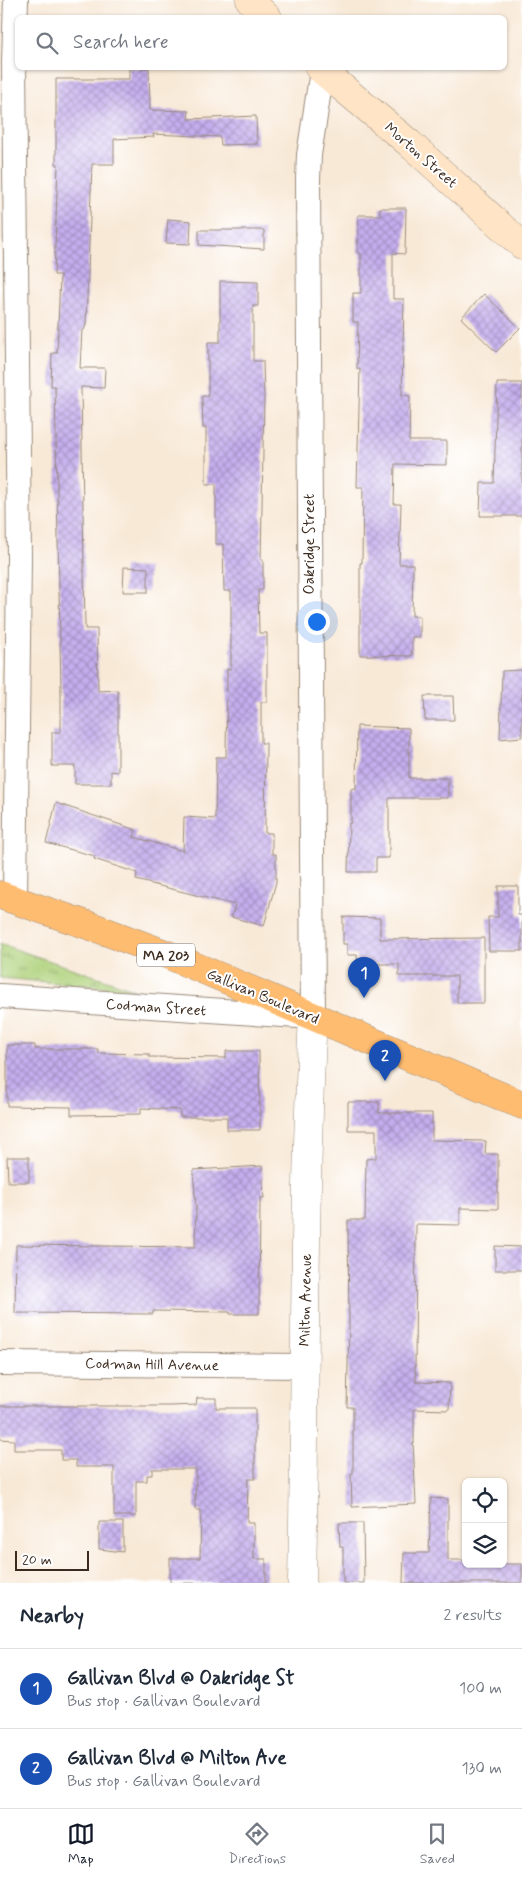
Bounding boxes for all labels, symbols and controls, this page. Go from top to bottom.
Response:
search box [15,15,507,70]
icon: search [33,29,61,57]
text: Search here [73,30,169,55]
street label: Morton Street [380,119,461,193]
street label: Oakridge Street [300,493,320,594]
your location [304,609,330,635]
road number: MA 203 [137,944,195,966]
pin: 1 [348,957,380,998]
street label: Gallivan Boulevard [203,964,322,1030]
street label: Codman Street [105,995,207,1022]
pin: 2 [369,1040,401,1081]
street label: Milton Avenue [295,1253,317,1347]
street label: Codman Hill Avenue [85,1354,219,1376]
map controls [462,1478,507,1568]
button: locate [462,1478,507,1523]
button: layers [462,1523,507,1568]
scale bar [15,1548,89,1571]
text: 20 m [22,1551,52,1569]
text: Nearby [20,1602,84,1630]
text: 2 results [444,1605,502,1626]
text: Gallivan Blvd @ Oakridge St [67,1666,294,1691]
text: 1 [32,1678,40,1699]
text: 100 m [459,1678,502,1699]
text: Bus stop · Gallivan Boulevard [67,1691,260,1712]
text: Gallivan Blvd @ Milton Ave [67,1746,287,1771]
text: 2 [32,1758,40,1779]
text: 130 m [461,1758,502,1779]
text: Bus stop · Gallivan Boulevard [67,1771,260,1792]
tab: Map [67,1820,95,1868]
tab: Directions [229,1820,286,1868]
tab: Saved [420,1820,455,1868]

